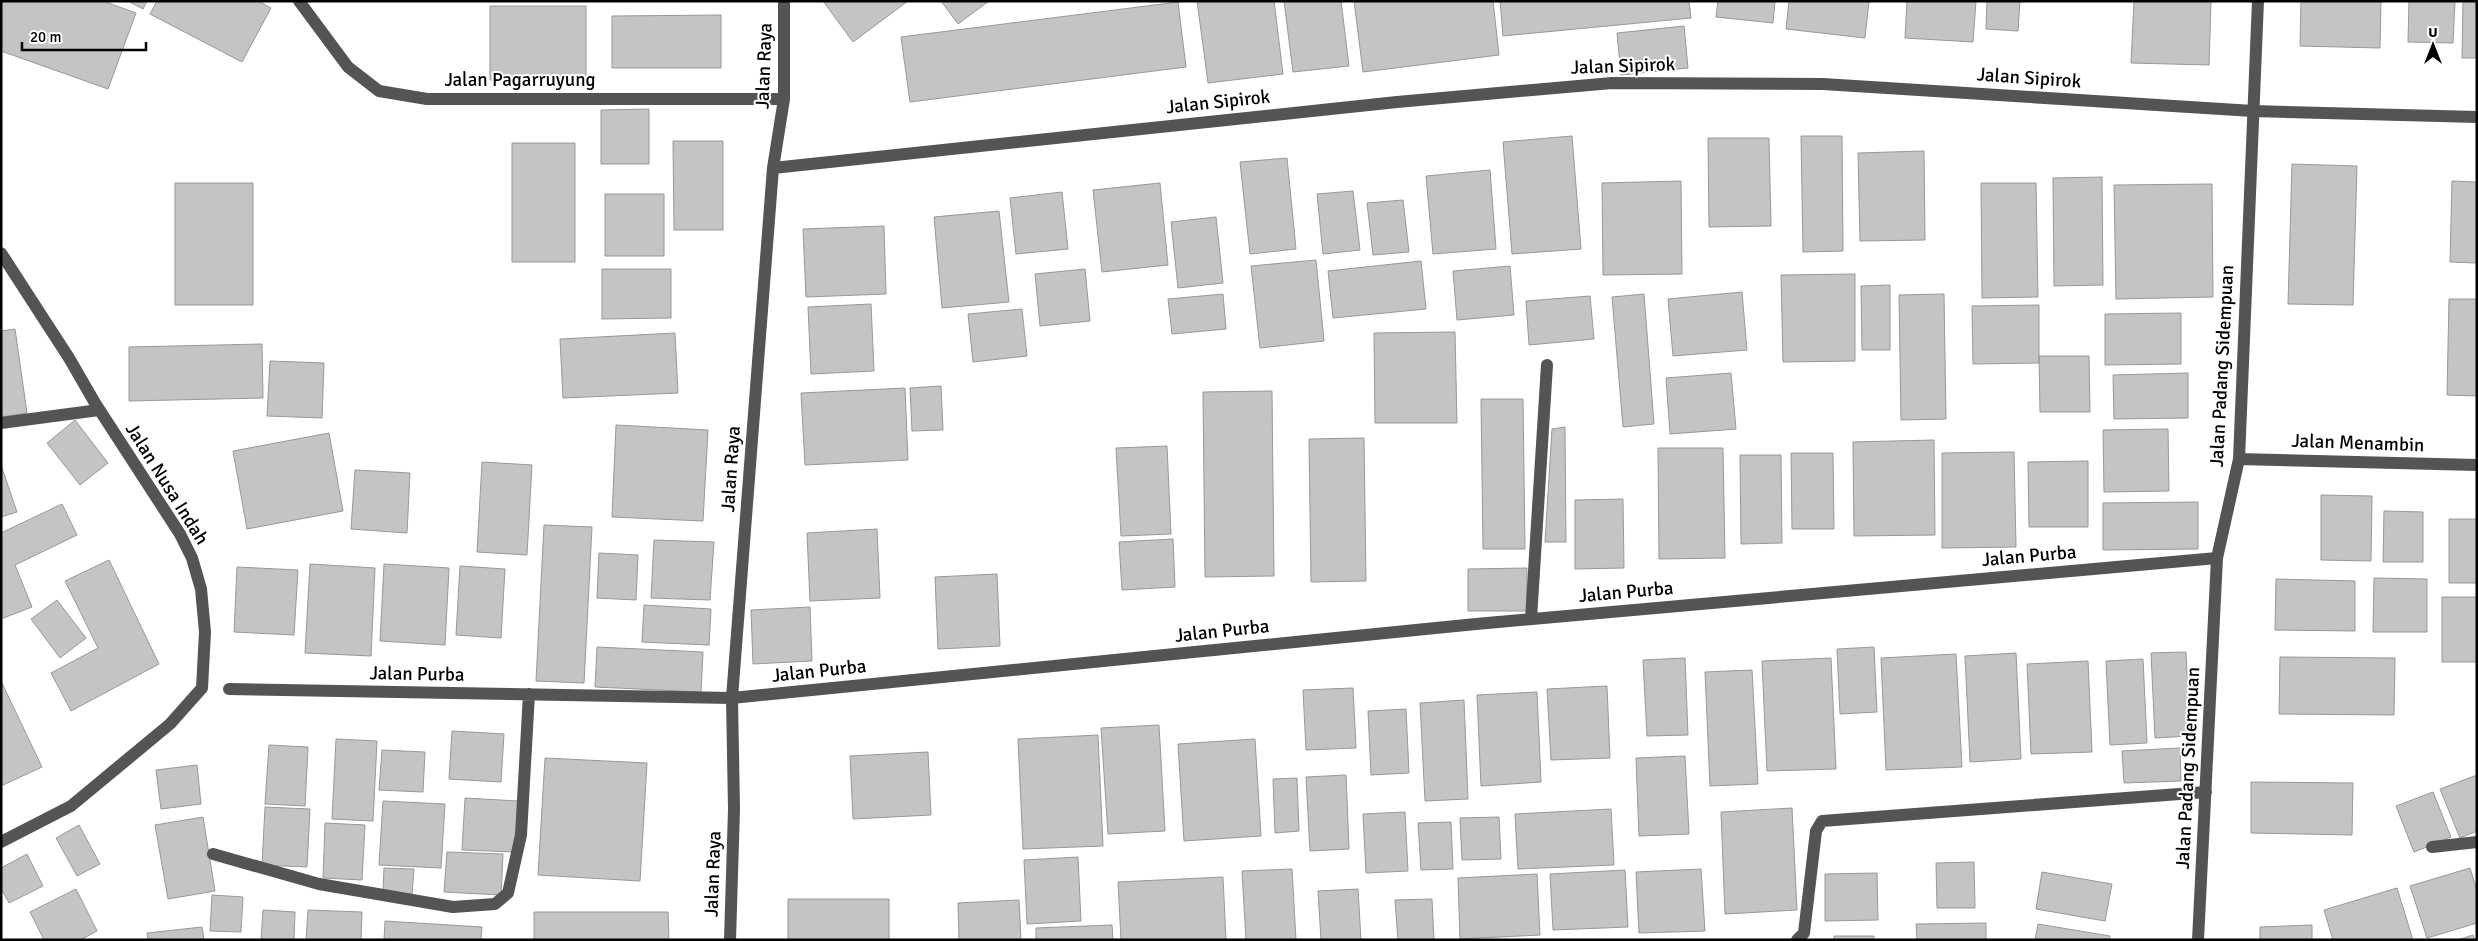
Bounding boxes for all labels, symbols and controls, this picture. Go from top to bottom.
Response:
scale bar [22,20,146,52]
north arrow [2408,20,2458,70]
street label: Jalan Raya [750,22,778,110]
text: U [2428,24,2438,41]
text: 20 m [30,28,61,46]
street label: Jalan Sipirok [1570,52,1676,80]
street label: Jalan Sipirok [1976,62,2082,94]
street label: Jalan Pagarruyung [444,68,596,92]
street label: Jalan Sipirok [1165,85,1272,119]
street label: Jalan Padang Sidempuan [2205,264,2239,468]
street label: Jalan Nusa Indah [120,419,214,549]
street label: Jalan Raya [716,425,746,513]
street label: Jalan Menambin [2291,429,2425,457]
street label: Jalan Purba [1981,540,2077,572]
street label: Jalan Purba [1578,576,1674,608]
street label: Jalan Purba [1173,614,1271,648]
street label: Jalan Purba [770,654,868,688]
street label: Jalan Purba [369,661,465,687]
street label: Jalan Padang Sidempuan [2171,666,2205,870]
street label: Jalan Raya [699,830,727,918]

